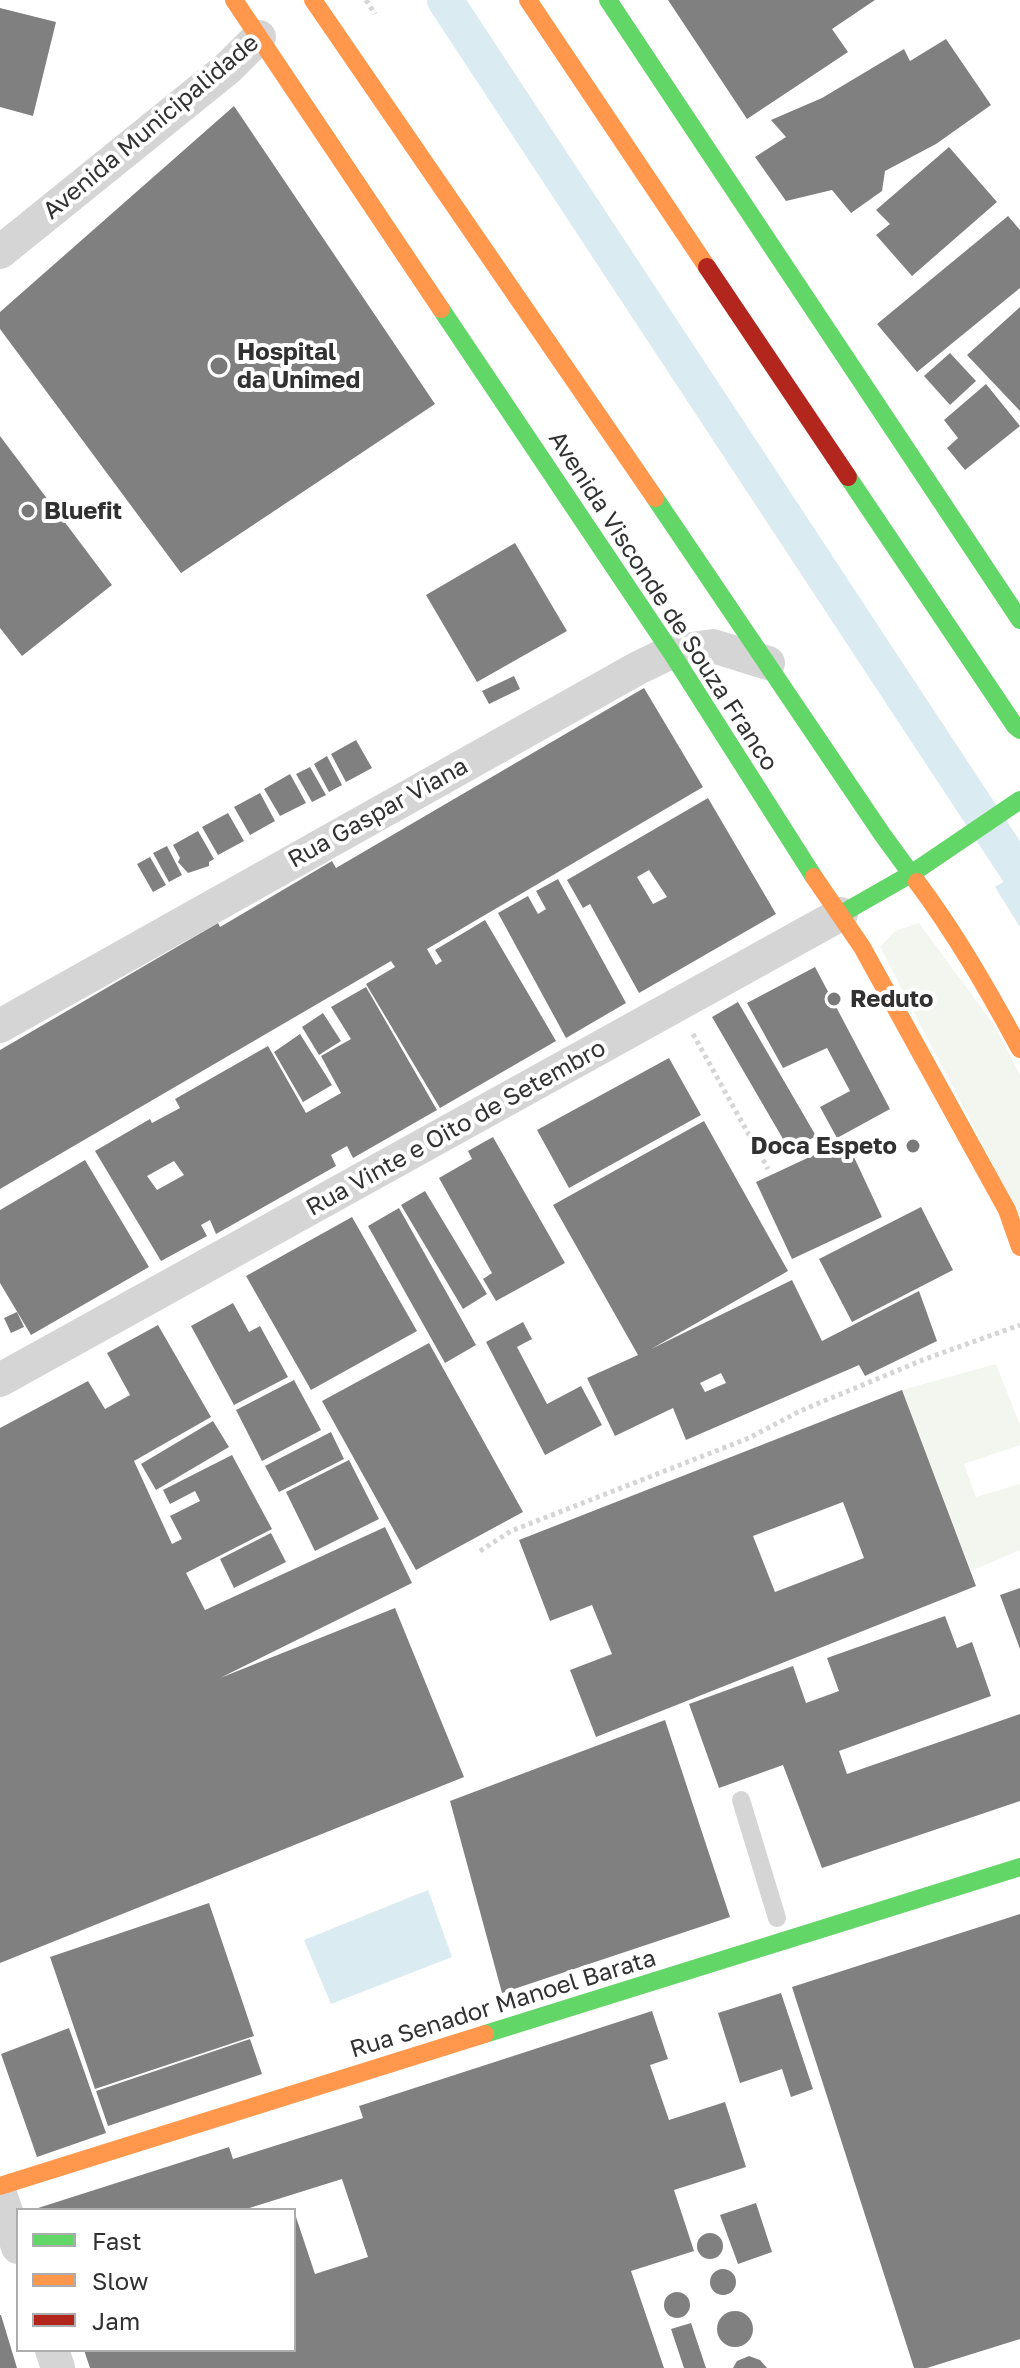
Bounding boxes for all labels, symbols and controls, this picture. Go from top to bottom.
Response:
street label: Avenida Municipalidade [37,28,265,226]
place label: Hospital da Unimed [237,338,360,394]
marker: Hospital da Unimed [208,355,230,377]
street label: Avenida Visconde de Souza Franco [542,426,784,776]
place label: Bluefit [44,497,122,525]
marker: Bluefit [19,502,37,520]
street label: Rua Gaspar Viana [283,752,473,874]
place label: Reduto [850,985,934,1013]
marker: Reduto [825,990,843,1008]
street label: Rua Vinte e Oito de Setembro [301,1034,611,1222]
place label: Doca Espeto [751,1132,897,1160]
marker: Doca Espeto [904,1137,922,1155]
street label: Rua Senador Manoel Barata [347,1944,659,2064]
legend [16,2208,296,2352]
text: Fast [92,2226,142,2255]
text: Slow [92,2266,148,2295]
text: Jam [92,2306,140,2335]

